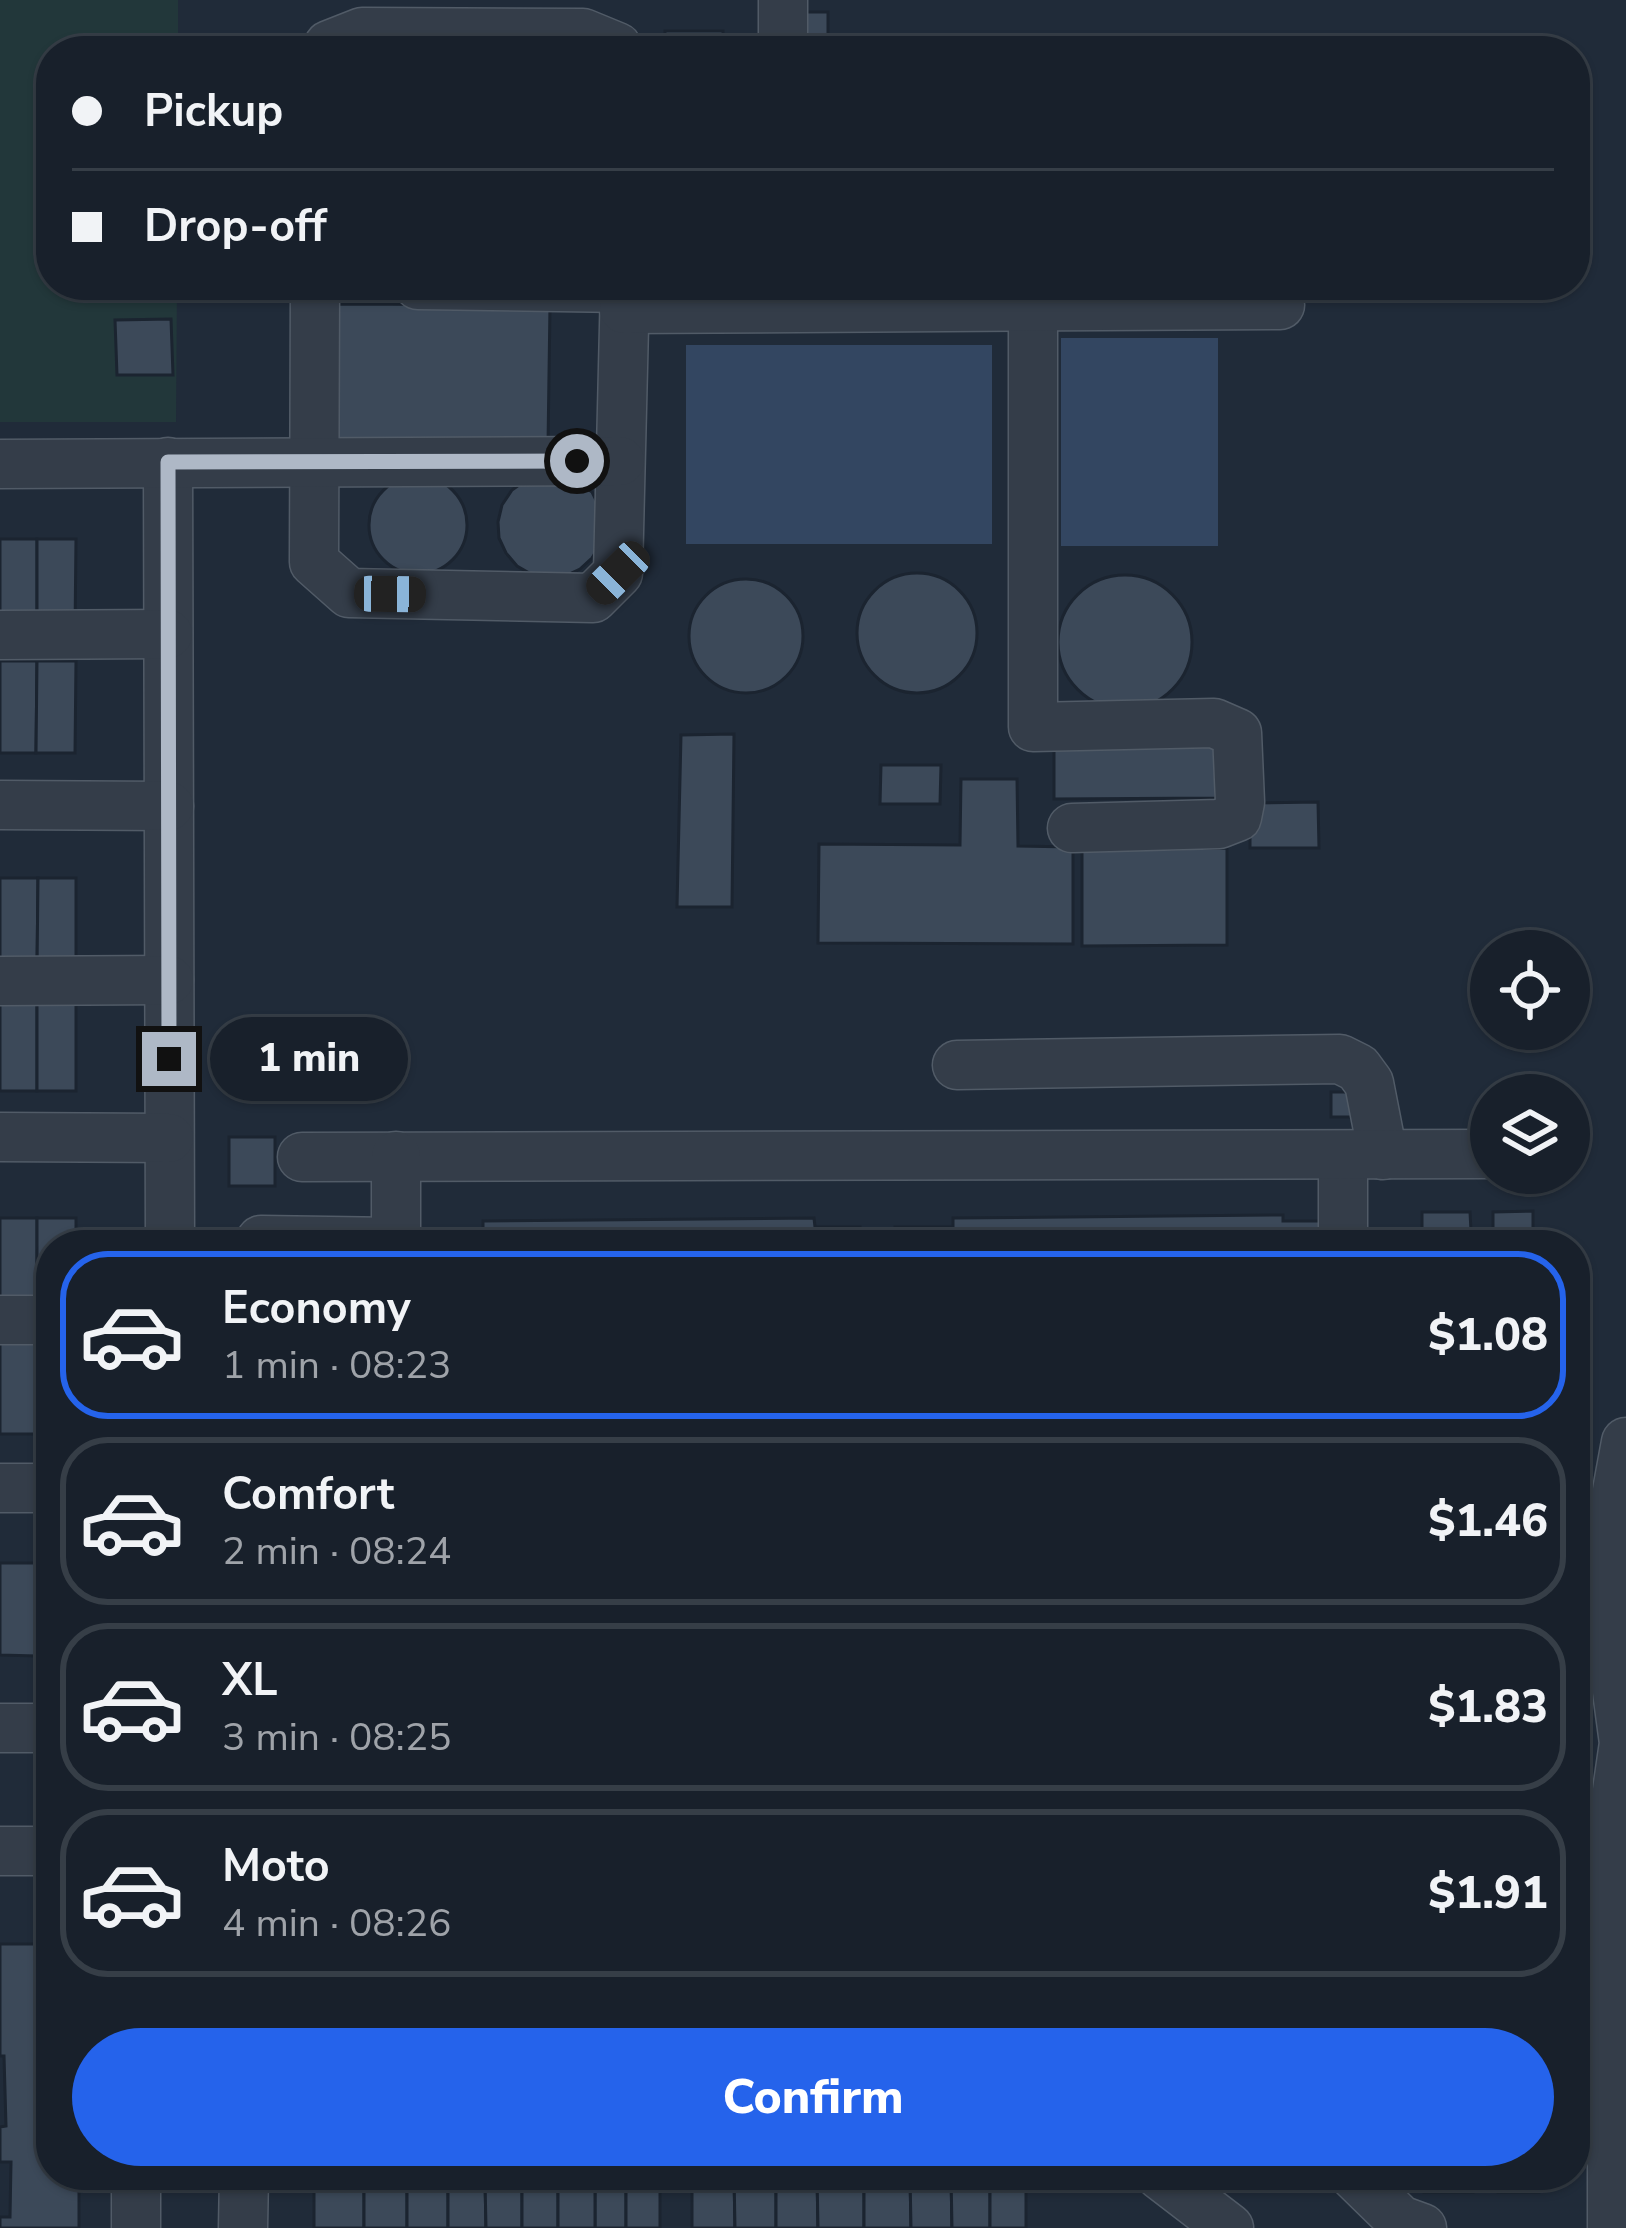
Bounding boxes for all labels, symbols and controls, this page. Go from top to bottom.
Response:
text: Pickup [144,81,283,142]
text: Drop-off [144,196,327,257]
route start [550,434,604,488]
car [580,535,656,611]
car [354,575,426,613]
map controls [1470,930,1590,1194]
button: locate [1470,930,1590,1050]
callout: 1 min [211,1017,409,1101]
route end [142,1032,196,1086]
text: 1 min [258,1032,360,1085]
button: layers [1470,1074,1590,1194]
text: Economy [222,1278,411,1339]
icon: car [78,1281,186,1389]
text: $1.08 [1428,1305,1548,1366]
text: 1 min · 08:23 [222,1339,451,1392]
text: Comfort [222,1464,394,1525]
icon: car [78,1467,186,1575]
text: $1.46 [1428,1491,1548,1552]
text: 2 min · 08:24 [222,1525,451,1578]
text: XL [222,1650,278,1711]
icon: car [78,1653,186,1761]
text: $1.83 [1428,1677,1548,1738]
text: 3 min · 08:25 [222,1711,451,1764]
text: Moto [222,1836,330,1897]
icon: car [78,1839,186,1947]
text: $1.91 [1428,1863,1548,1924]
text: 4 min · 08:26 [222,1897,451,1950]
button: Confirm [72,2028,1554,2166]

